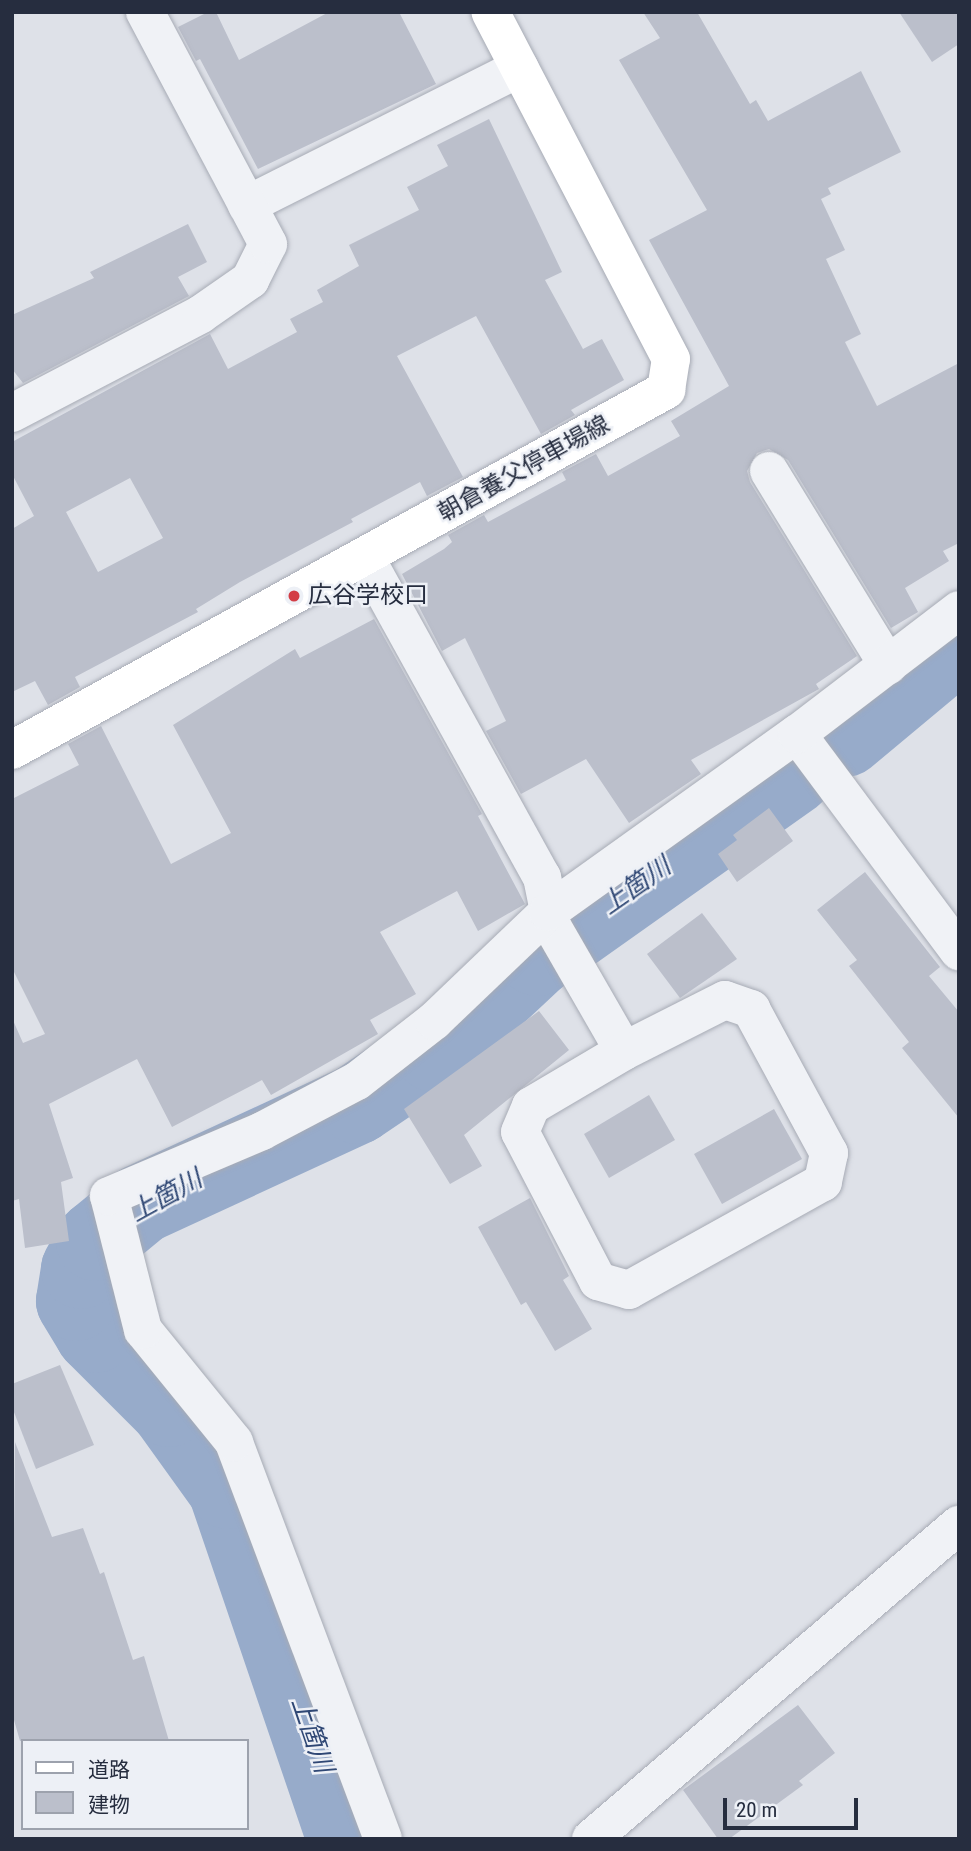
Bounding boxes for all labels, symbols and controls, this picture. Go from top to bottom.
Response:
street label: 朝倉養父停車場線 [433,410,615,528]
place label: 広谷学校口 [308,582,428,610]
marker: 広谷学校口 [286,588,302,604]
water label: 上箇川 [595,851,677,921]
water label: 上箇川 [124,1163,208,1229]
water label: 上箇川 [285,1693,339,1777]
legend [21,1739,248,1830]
text: 道路 [88,1758,130,1782]
scale bar [726,1784,861,1828]
text: 建物 [88,1793,130,1817]
text: 20 m [736,1798,777,1822]

